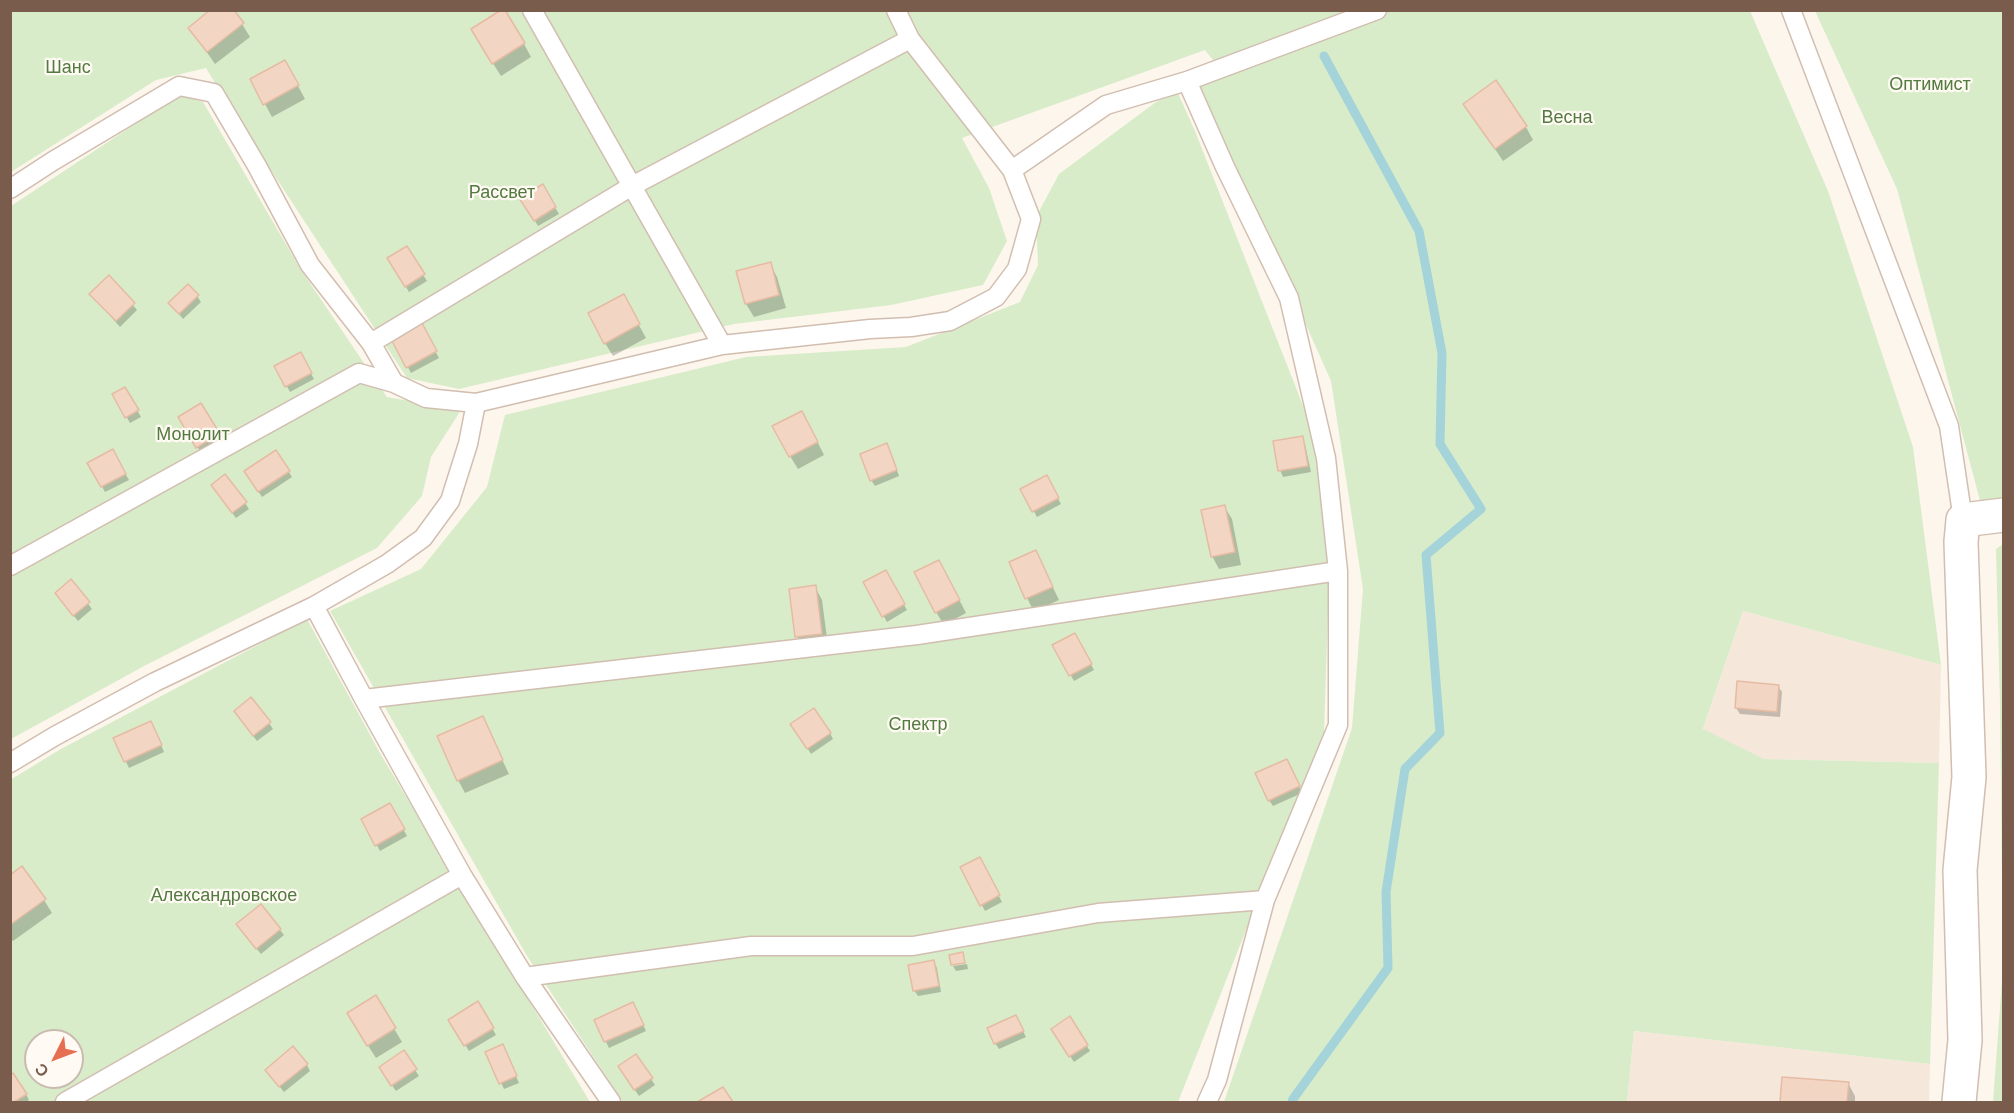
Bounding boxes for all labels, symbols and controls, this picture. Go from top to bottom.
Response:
park label: Шанс [45,57,91,79]
park label: Оптимист [1889,74,1971,96]
park label: Весна [1542,107,1592,129]
park label: Рассвет [469,182,535,204]
park label: Монолит [156,424,230,446]
park label: Спектр [888,714,948,736]
park label: Александровское [151,885,297,907]
north arrow [24,1029,84,1089]
text: С [30,1059,53,1081]

